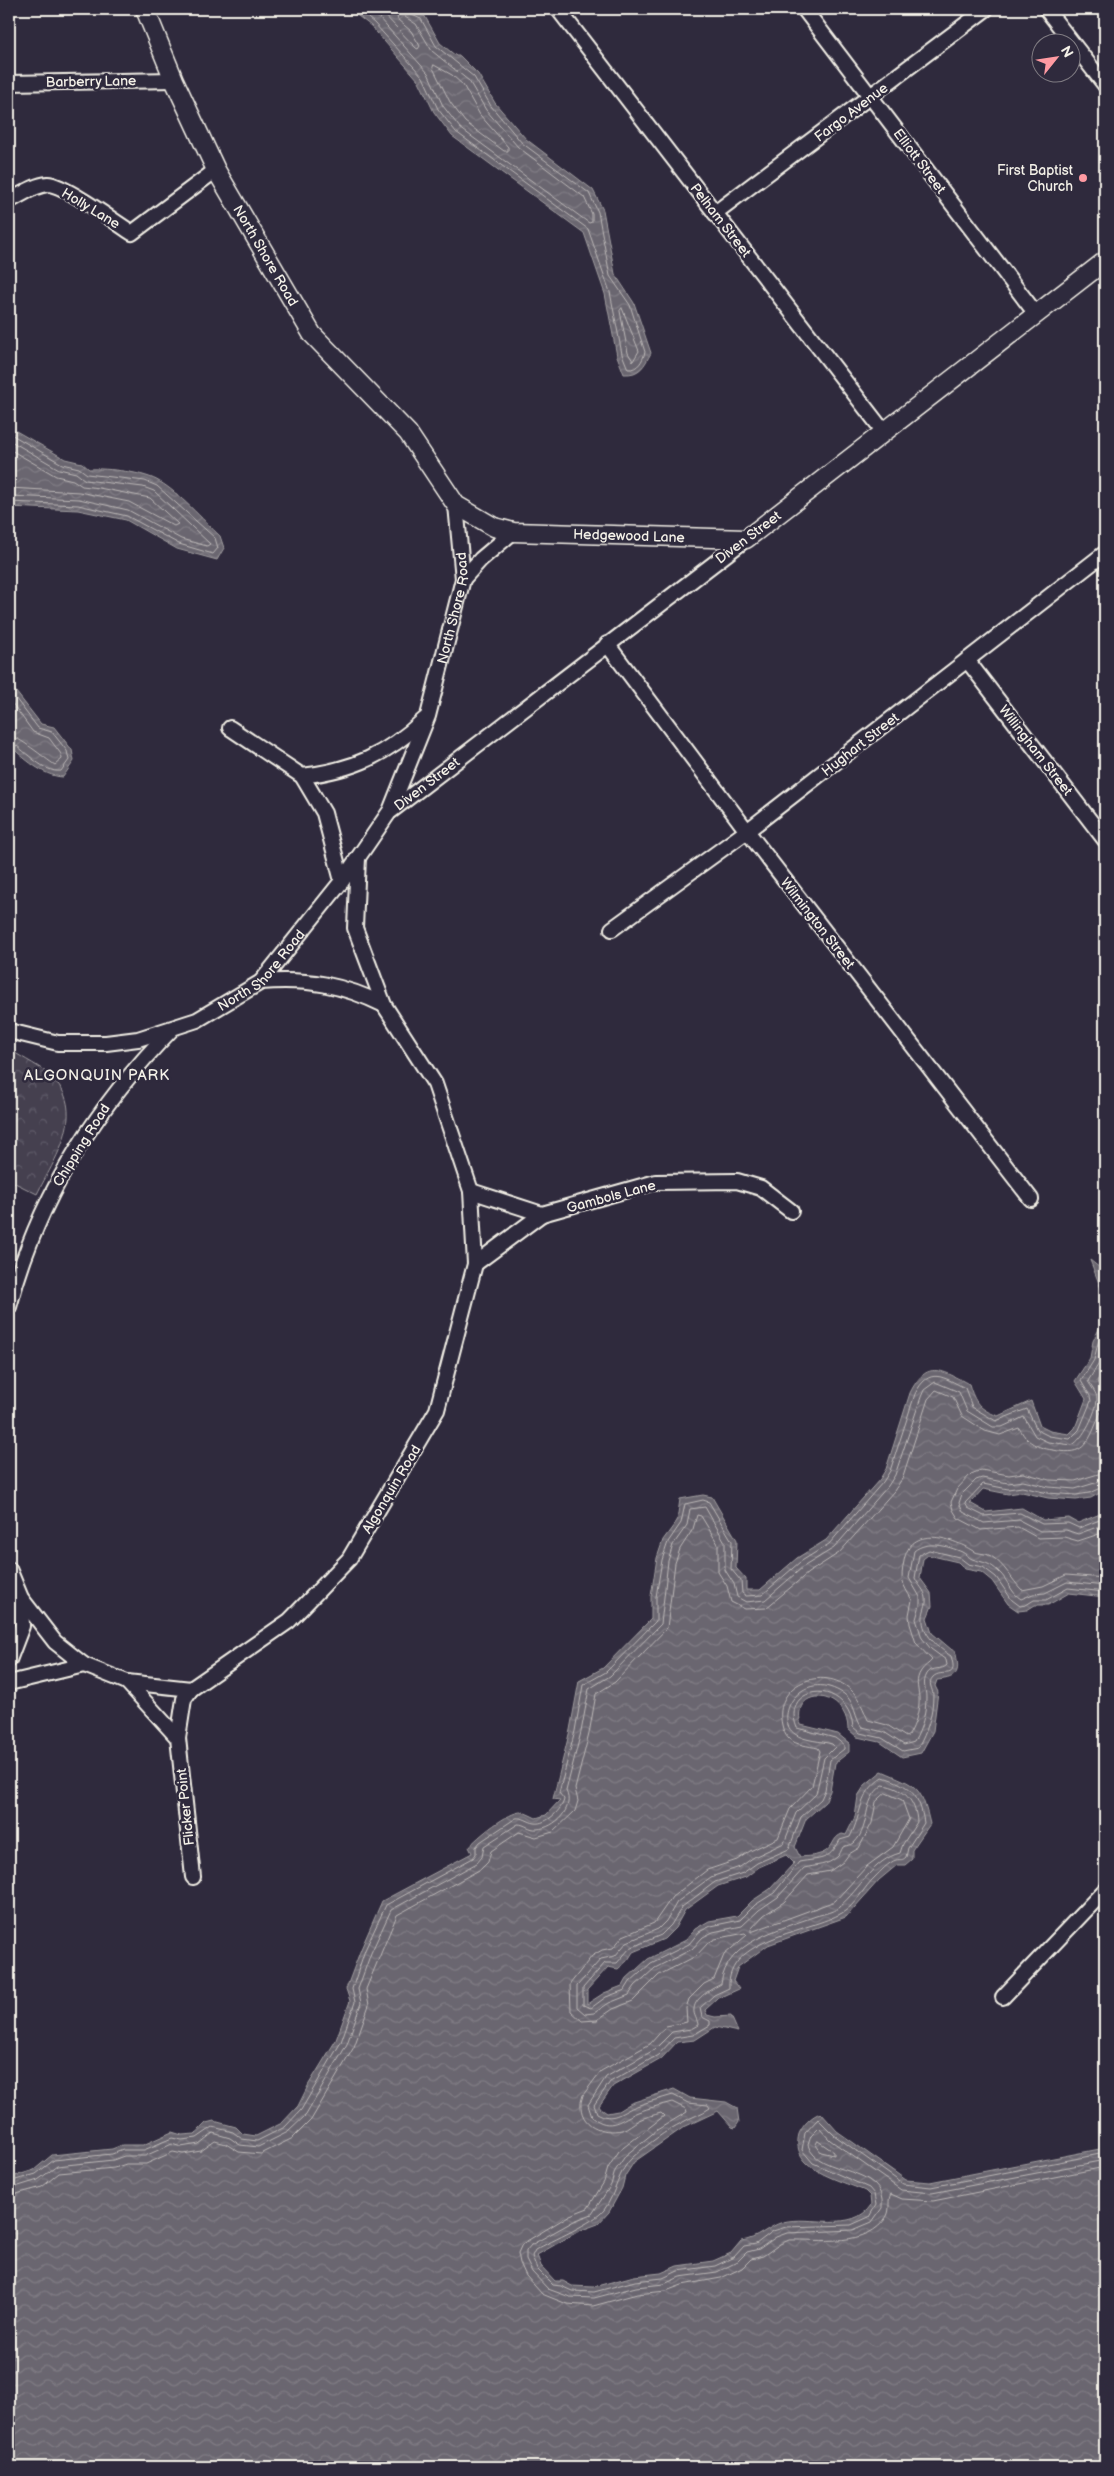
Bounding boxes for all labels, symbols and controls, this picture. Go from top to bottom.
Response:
north arrow [1032,32,1082,82]
text: N [1057,43,1077,61]
street label: Barberry Lane [46,72,136,91]
street label: Fargo Avenue [811,79,891,146]
street label: Elliott Street [890,125,950,198]
place label: First Baptist Church [997,162,1074,195]
marker: First Baptist Church [1077,172,1089,184]
street label: Pelham Street [687,180,755,261]
street label: Holly Lane [58,184,123,233]
street label: North Shore Road [229,202,302,309]
street label: Diven Street [712,507,785,568]
street label: Hedgewood Lane [573,526,685,546]
street label: North Shore Road [434,551,472,666]
street label: Willingham Street [995,702,1077,799]
street label: Hughart Street [818,709,903,780]
street label: Diven Street [391,753,464,814]
street label: Wilmington Street [777,874,859,973]
street label: North Shore Road [215,926,309,1015]
district label: ALGONQUIN PARK [24,1066,170,1085]
street label: Chipping Road [49,1101,114,1190]
street label: Gambols Lane [565,1176,658,1217]
street label: Algonquin Road [358,1442,425,1537]
street label: Flicker Point [173,1767,198,1846]

